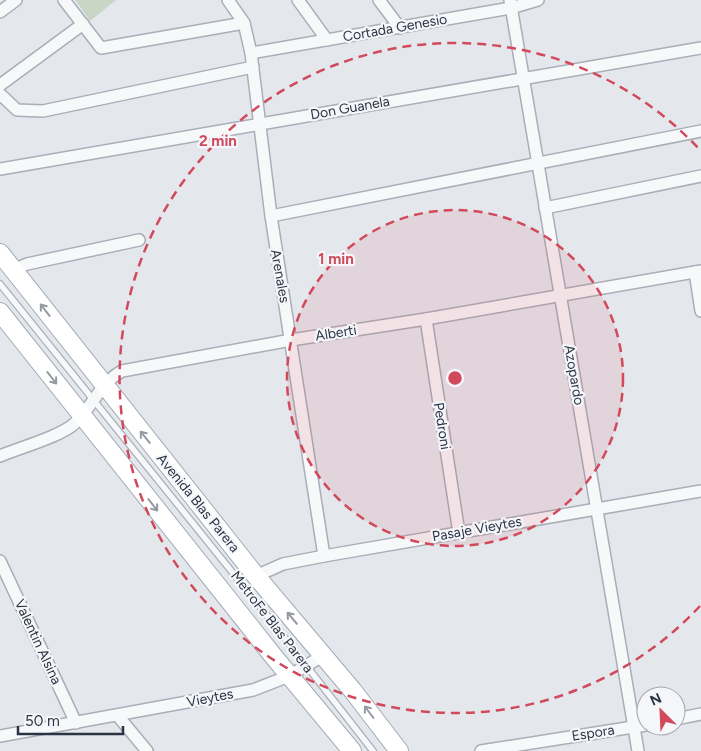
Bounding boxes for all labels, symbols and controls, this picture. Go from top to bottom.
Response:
street label: Cortada Genesio [341,10,449,46]
street label: Don Guanela [309,93,391,123]
text: 2 min [199,132,237,150]
street label: Arenales [267,248,293,304]
text: 1 min [318,250,354,268]
one-way arrow [39,304,50,317]
street label: Alberti [314,321,358,345]
street label: Azopardo [560,344,588,406]
centre of rings [446,369,464,387]
one-way arrow [47,371,58,384]
street label: Pedroni [430,401,454,451]
one-way arrow [140,431,151,444]
street label: Avenida Blas Parera [153,450,243,556]
one-way arrow [148,498,159,511]
street label: Pasaje Vieytes [431,513,523,545]
street label: MetroFe Blas Parera [227,568,317,676]
street label: Valentin Alsina [11,597,65,687]
one-way arrow [287,612,298,625]
street label: Vieytes [185,685,235,711]
north arrow [636,686,686,736]
text: N [648,690,664,710]
scale bar [18,704,122,736]
one-way arrow [364,705,374,719]
text: 50 m [25,712,60,730]
street label: Espora [570,721,616,745]

